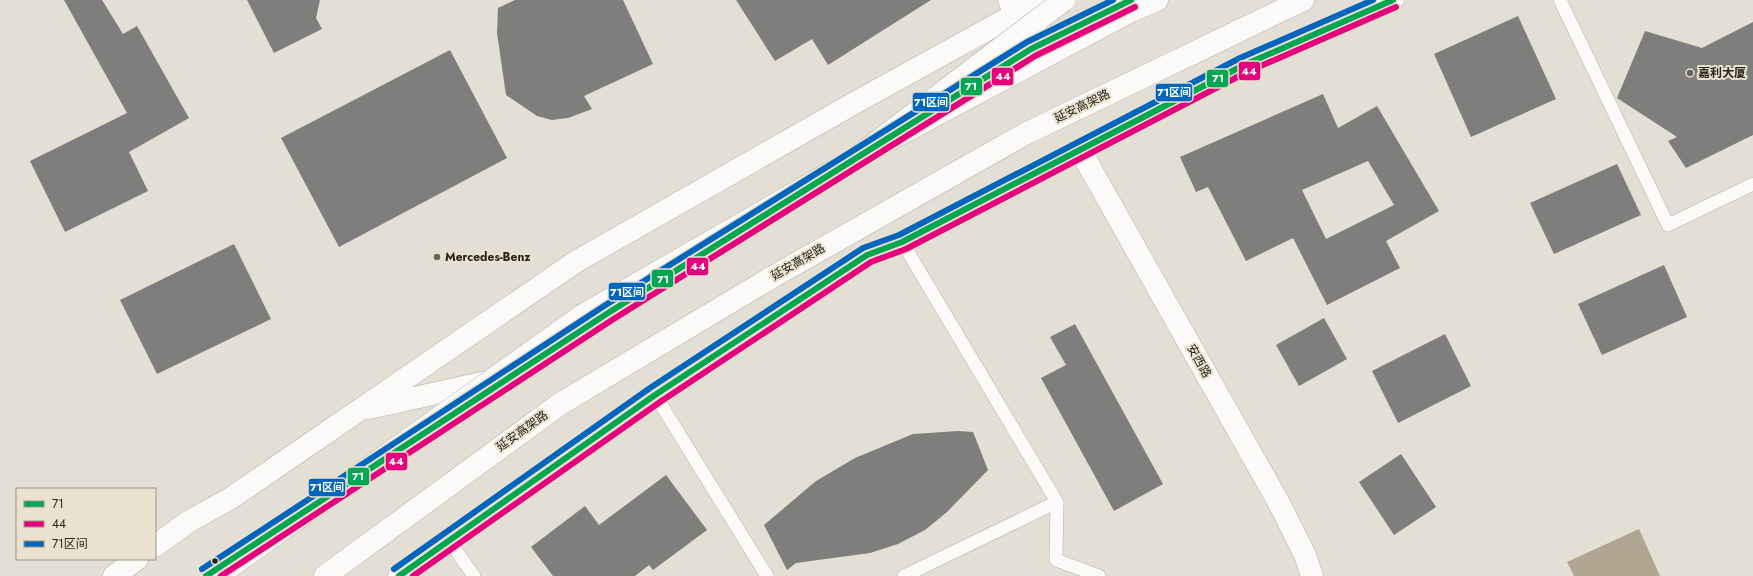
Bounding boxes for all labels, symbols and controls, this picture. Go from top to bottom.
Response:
line badge: 44 [1238,61,1261,81]
text: 44 [1241,63,1257,79]
place label: 嘉利大厦 [1698,64,1746,82]
line badge: 44 [991,67,1014,86]
text: 44 [995,68,1011,84]
marker: 嘉利大厦 [1685,68,1695,78]
line badge: 71 [1206,69,1229,88]
text: 71 [1212,70,1224,86]
line badge: 71 [960,77,983,96]
text: 71 [965,78,977,94]
line badge: 71区间 [1155,83,1193,102]
text: 71区间 [1157,84,1191,100]
street label: 延安高架路 [1051,85,1113,127]
line badge: 71区间 [912,92,950,112]
text: 71区间 [914,94,948,110]
street label: 延安高架路 [768,239,828,285]
place label: Mercedes-Benz [445,248,531,266]
marker: Mercedes-Benz [432,252,442,262]
line badge: 44 [686,257,709,276]
text: 44 [690,258,706,274]
line badge: 71 [651,269,674,288]
text: 71 [657,271,669,287]
line badge: 71区间 [608,282,646,301]
text: 71区间 [610,284,644,300]
street label: 安西路 [1182,341,1216,381]
street label: 延安高架路 [492,406,552,456]
line badge: 44 [385,452,408,471]
text: 44 [388,453,404,469]
line badge: 71 [347,467,370,486]
text: 71 [352,468,364,484]
line badge: 71区间 [308,478,346,497]
text: 71区间 [310,479,344,495]
legend [16,488,156,560]
text: 71 [52,495,64,513]
text: 44 [52,515,66,533]
text: 71区间 [52,535,88,553]
unlabelled marker [210,556,220,566]

